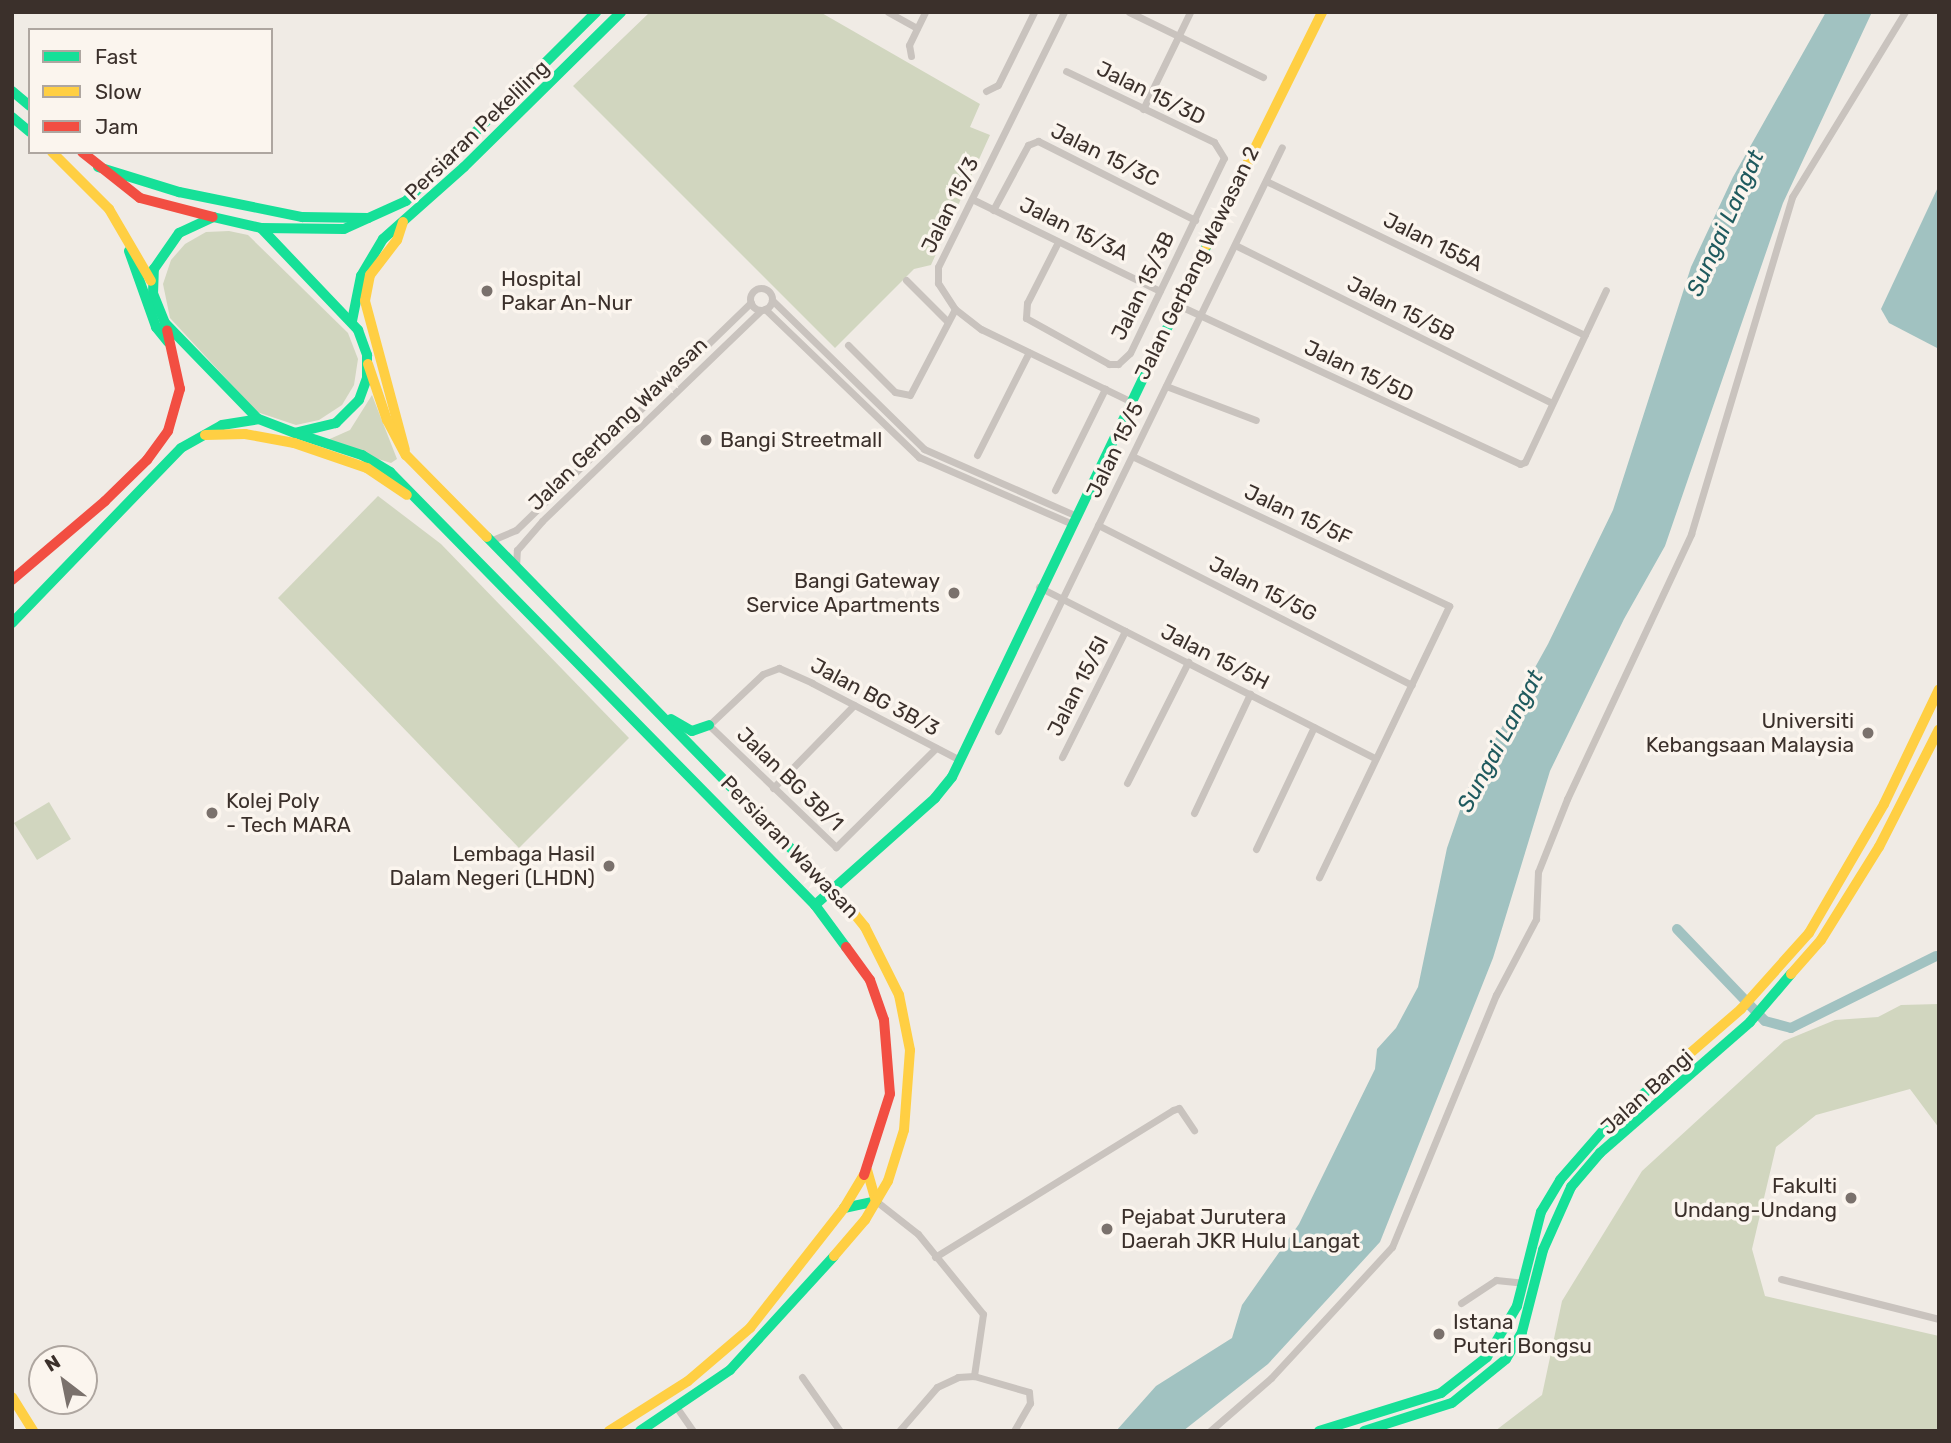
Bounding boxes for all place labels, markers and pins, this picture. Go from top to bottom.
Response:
place label: Hospital Pakar An-Nur [501,266,633,316]
marker: Hospital Pakar An-Nur [479,283,495,299]
place label: Bangi Streetmall [720,427,882,453]
marker: Bangi Streetmall [698,432,714,448]
place label: Bangi Gateway Service Apartments [746,568,940,618]
marker: Bangi Gateway Service Apartments [946,585,962,601]
place label: Universiti Kebangsaan Malaysia [1646,708,1854,758]
marker: Universiti Kebangsaan Malaysia [1860,725,1876,741]
place label: Kolej Poly - Tech MARA [226,788,351,838]
marker: Kolej Poly - Tech MARA [204,805,220,821]
place label: Lembaga Hasil Dalam Negeri (LHDN) [389,841,595,891]
marker: Lembaga Hasil Dalam Negeri (LHDN) [601,858,617,874]
place label: Fakulti Undang-Undang [1673,1173,1837,1223]
marker: Fakulti Undang-Undang [1843,1190,1859,1206]
place label: Pejabat Jurutera Daerah JKR Hulu Langat [1121,1204,1360,1254]
marker: Pejabat Jurutera Daerah JKR Hulu Langat [1099,1221,1115,1237]
place label: Istana Puteri Bongsu [1453,1309,1592,1359]
marker: Istana Puteri Bongsu [1431,1326,1447,1342]

